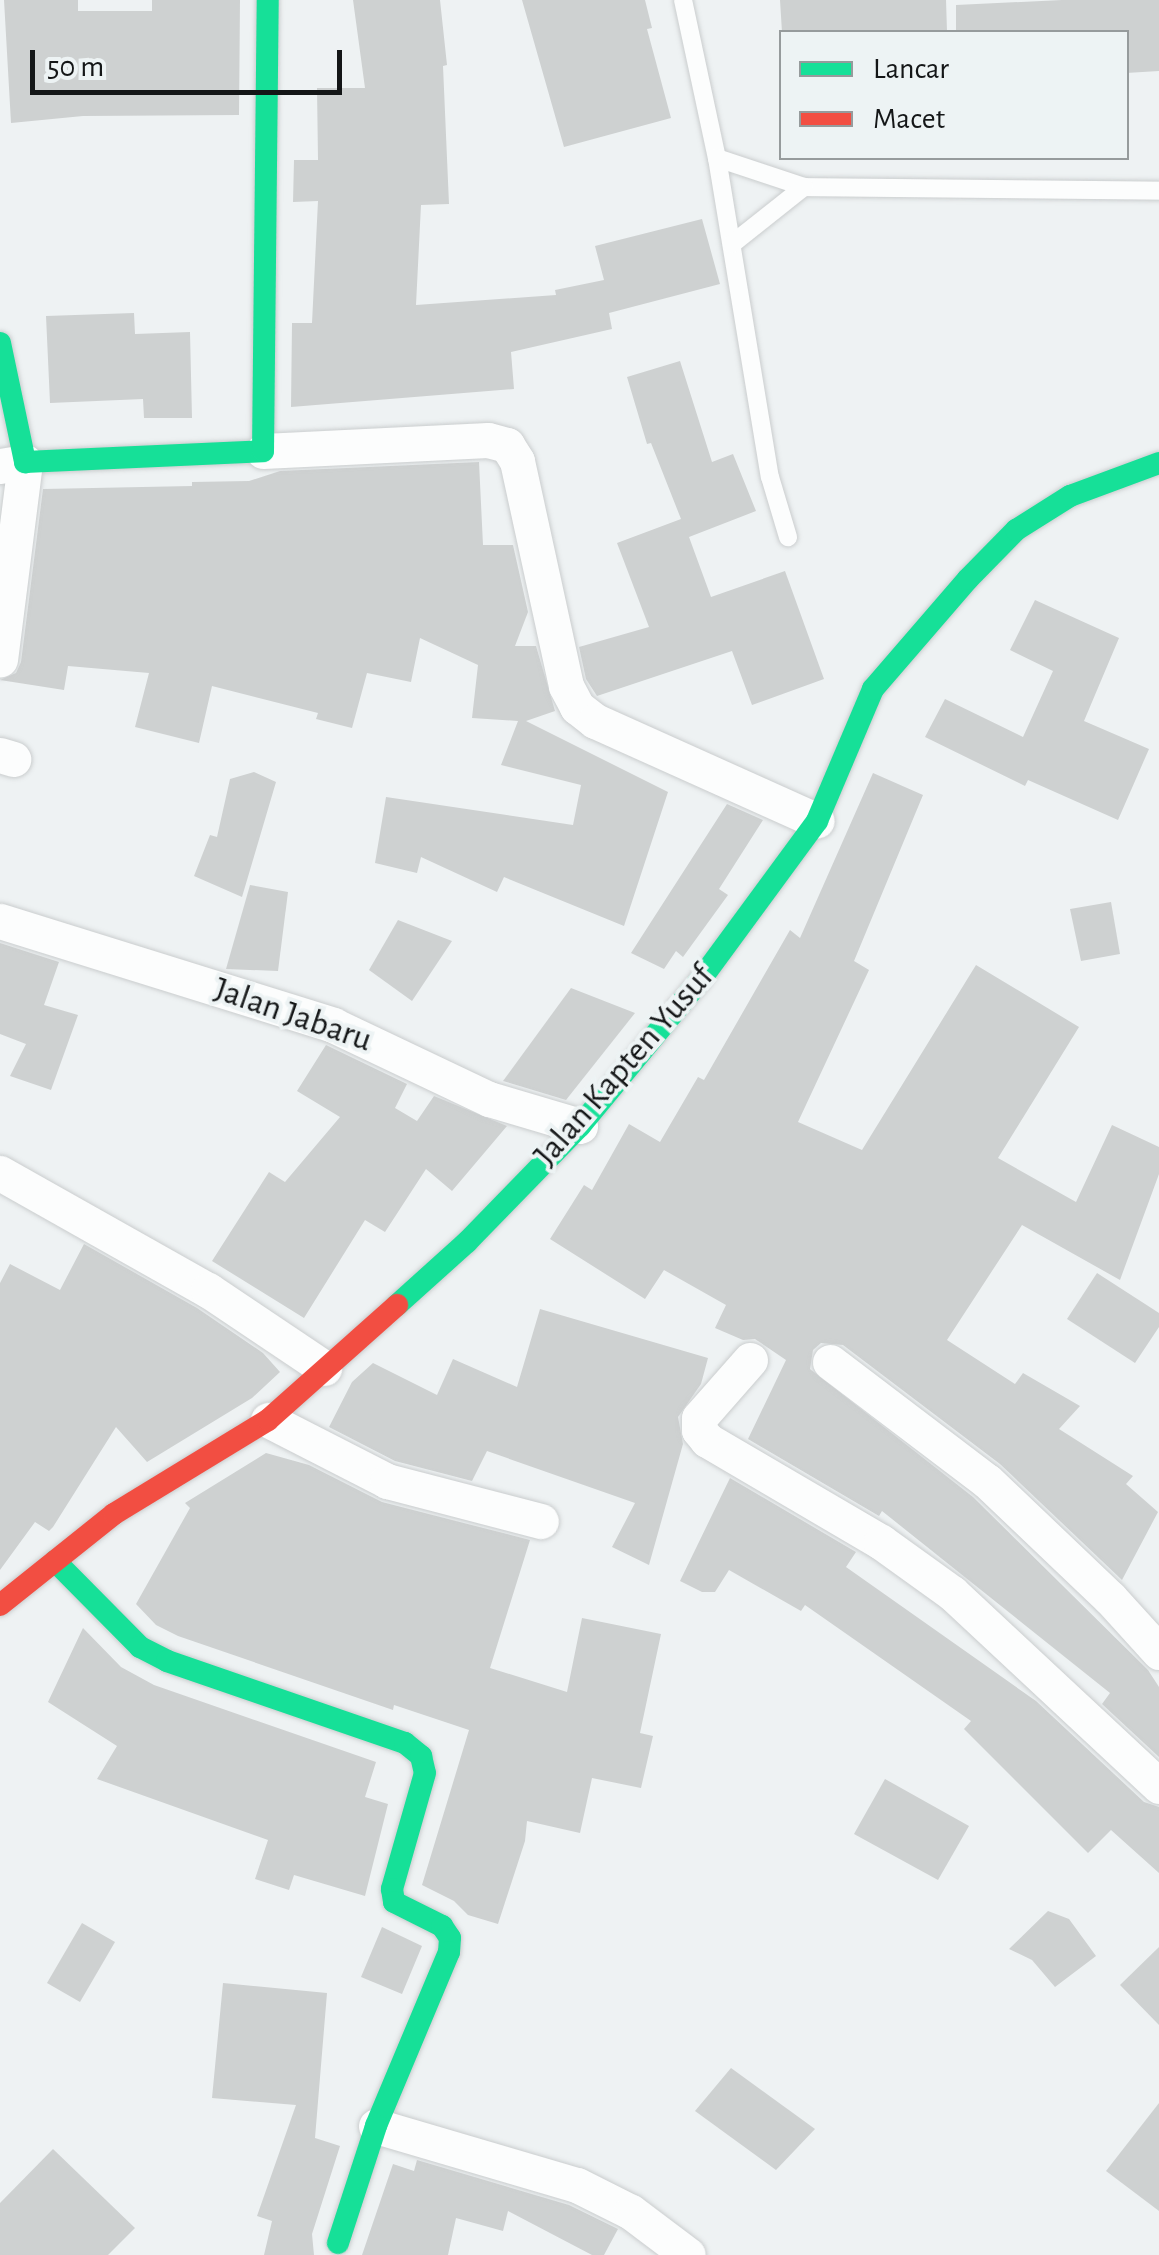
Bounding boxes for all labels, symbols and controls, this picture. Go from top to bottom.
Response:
scale bar [35,30,348,92]
legend [779,30,1129,160]
text: 50 m [47,52,104,82]
text: Lancar [873,54,949,84]
text: Macet [873,104,945,134]
street label: Jalan Kapten Yusuf [525,957,723,1175]
street label: Jalan Jabaru [209,968,377,1062]

